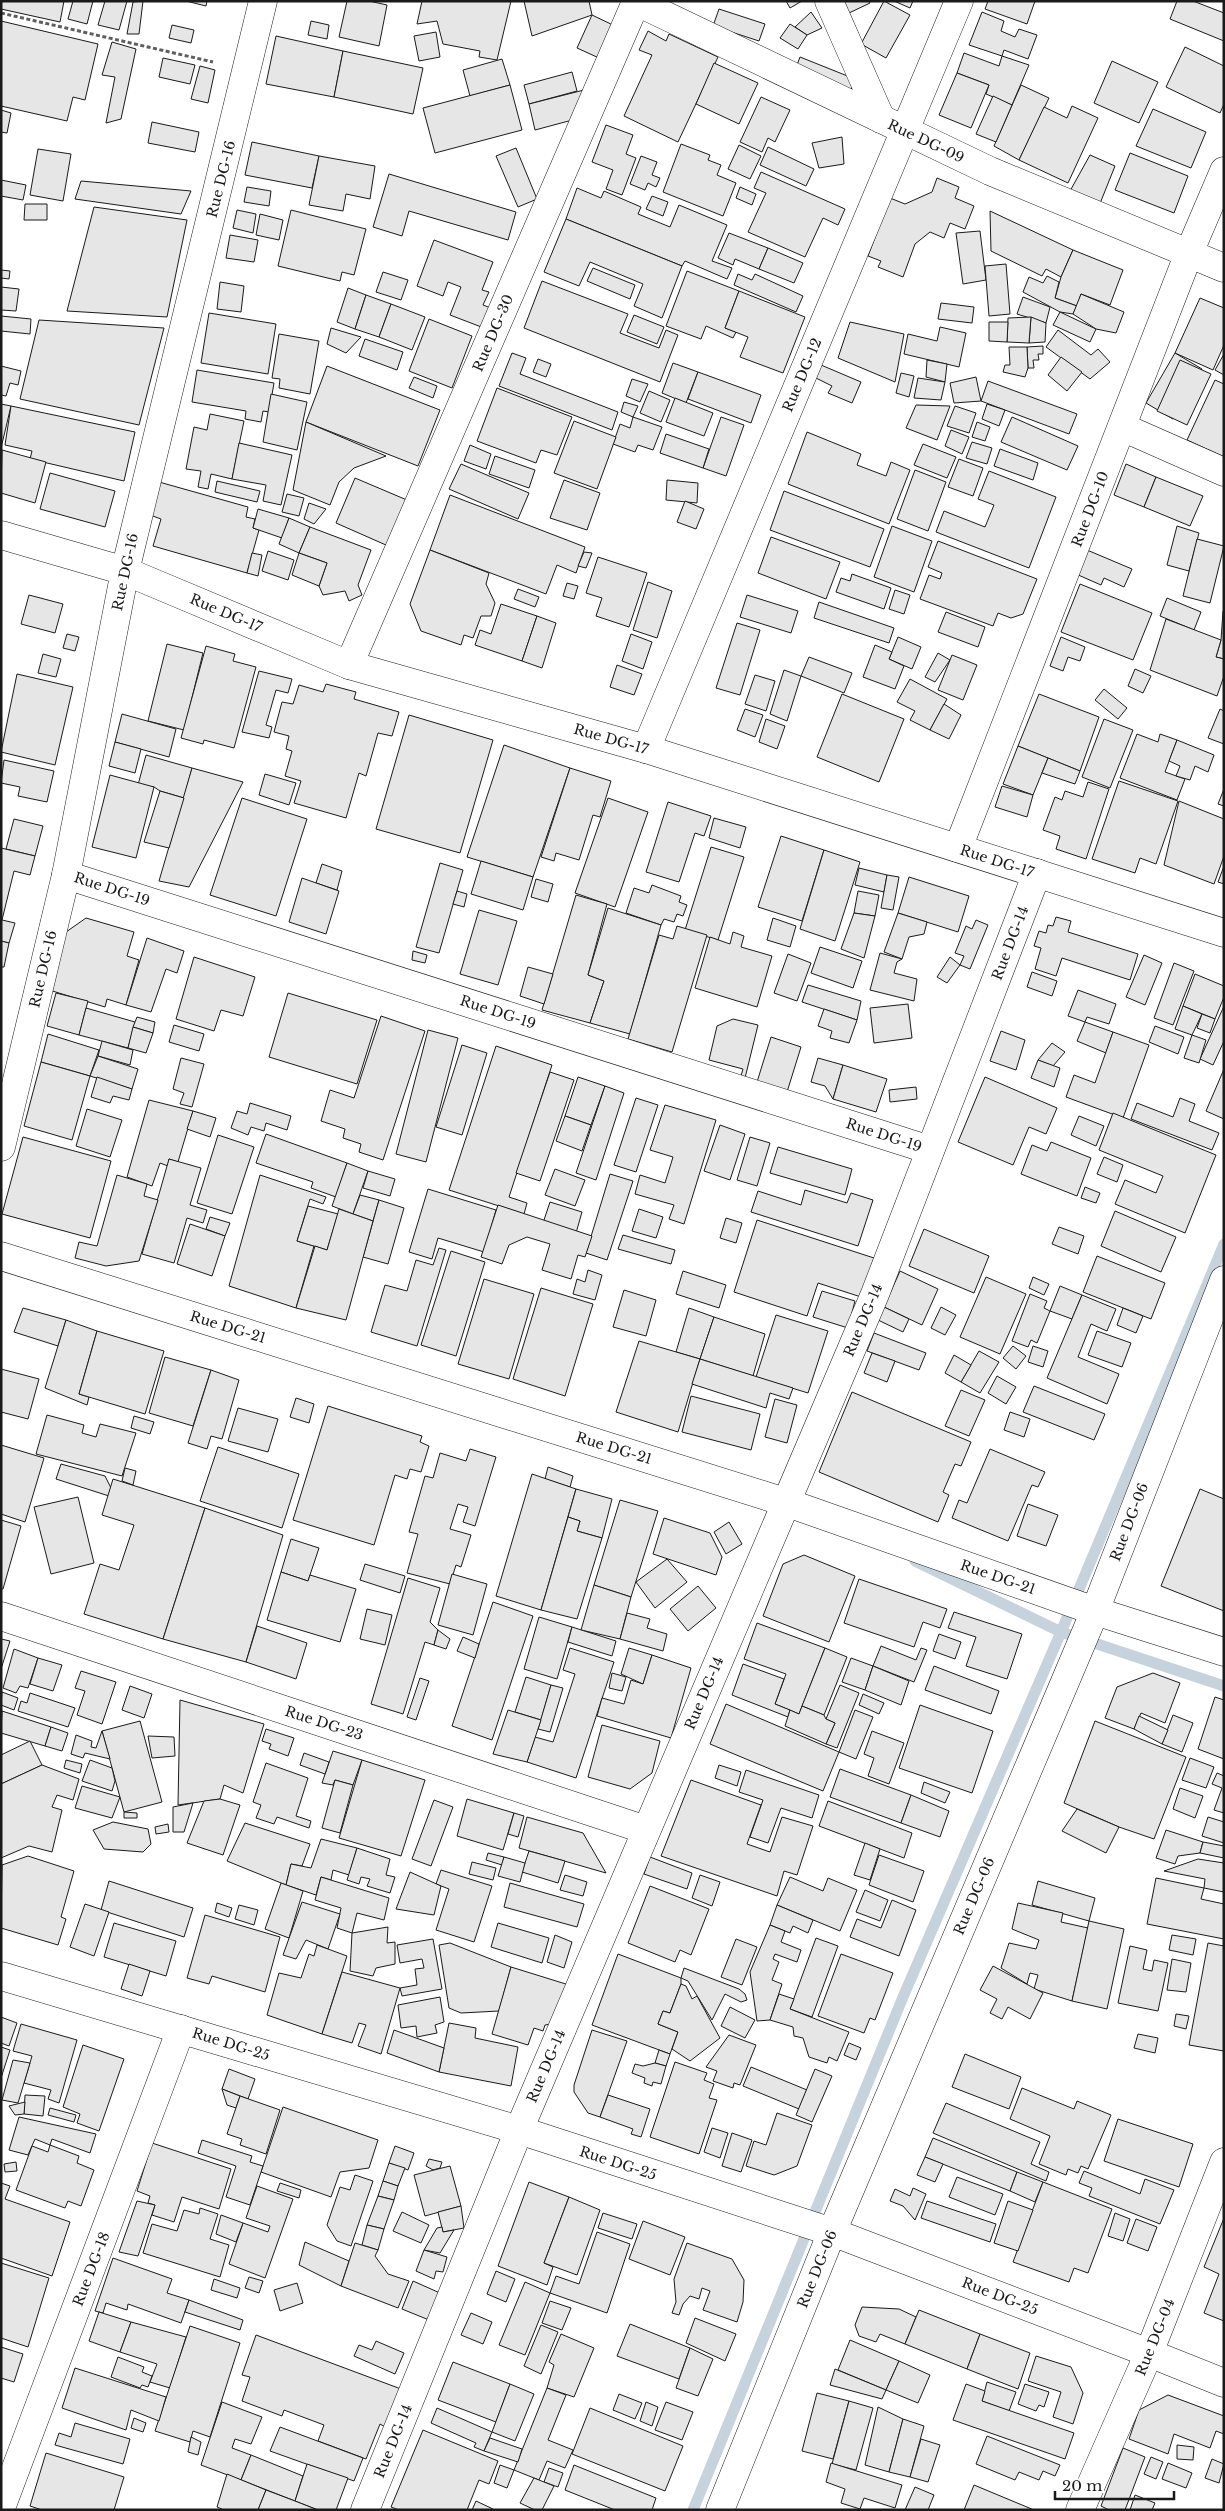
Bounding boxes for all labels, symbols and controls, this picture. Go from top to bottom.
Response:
street label: Rue DG-09 [885,115,967,167]
street label: Rue DG-16 [203,139,239,219]
street label: Rue DG-30 [469,292,517,374]
street label: Rue DG-12 [778,335,826,415]
street label: Rue DG-10 [1067,469,1113,549]
street label: Rue DG-16 [108,532,142,612]
street label: Rue DG-17 [187,590,266,637]
street label: Rue DG-17 [572,720,651,758]
street label: Rue DG-17 [958,841,1037,882]
street label: Rue DG-19 [72,868,152,910]
street label: Rue DG-14 [988,903,1032,983]
street label: Rue DG-16 [25,929,61,1009]
street label: Rue DG-19 [458,991,538,1033]
street label: Rue DG-19 [844,1114,924,1156]
street label: Rue DG-14 [839,1281,887,1359]
street label: Rue DG-21 [188,1307,268,1347]
street label: Rue DG-21 [574,1428,654,1468]
street label: Rue DG-06 [1106,1480,1152,1564]
street label: Rue DG-21 [958,1556,1038,1598]
street label: Rue DG-14 [680,1654,728,1732]
street label: Rue DG-23 [283,1702,365,1744]
street label: Rue DG-06 [950,1855,998,1937]
street label: Rue DG-25 [190,2024,272,2064]
street label: Rue DG-14 [522,2027,570,2105]
street label: Rue DG-25 [577,2142,659,2184]
street label: Rue DG-06 [793,2227,841,2311]
street label: Rue DG-18 [69,2229,113,2309]
street label: Rue DG-25 [959,2273,1041,2319]
street label: Rue DG-04 [1131,2296,1179,2378]
street label: Rue DG-14 [370,2401,416,2481]
scale bar [1055,2468,1174,2500]
text: 20 m [1062,2476,1102,2495]

